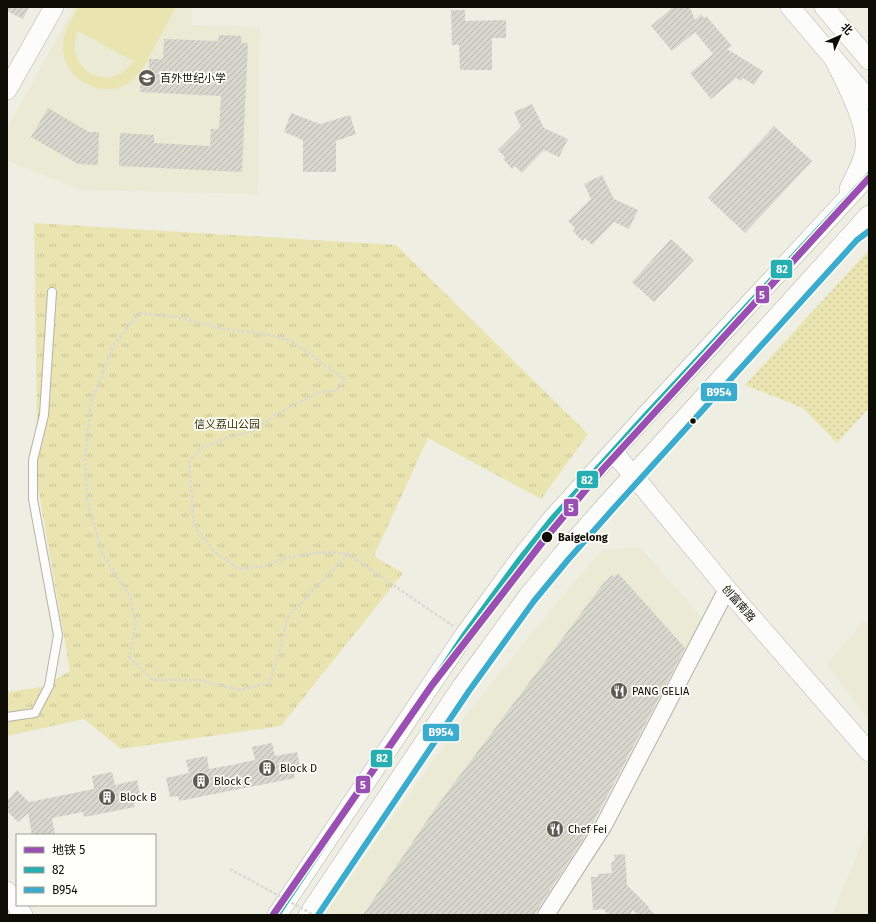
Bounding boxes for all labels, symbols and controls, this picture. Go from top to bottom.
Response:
north arrow [820,16,860,56]
text: 北 [838,21,855,38]
school or university icon: 百外世纪小学 [137,68,157,88]
place label: 百外世纪小学 [160,72,226,85]
line badge: 82 [770,259,793,279]
text: 82 [776,263,788,276]
line badge: 5 [755,285,770,304]
text: 5 [759,289,765,302]
line badge: B954 [700,382,738,402]
text: B954 [707,386,731,399]
unlabelled marker [688,416,698,426]
park label: 信义荔山公园 [194,418,260,431]
line badge: 82 [576,470,599,489]
text: 82 [581,474,593,487]
line badge: 5 [563,498,579,517]
text: 5 [568,502,574,515]
marker: Baigelong [540,530,554,544]
place label: Baigelong [558,531,609,544]
street label: 创富南路 [719,582,758,624]
restaurant icon: PANG GELIA [609,681,629,701]
place label: PANG GELIA [632,685,690,698]
line badge: B954 [422,723,460,742]
text: B954 [429,726,453,739]
line badge: 82 [370,749,393,768]
text: 82 [376,752,388,765]
building icon: Block D [257,758,277,778]
place label: Block D [280,762,317,775]
building icon: Block C [191,771,211,791]
place label: Block C [214,775,250,788]
line badge: 5 [355,775,371,794]
text: 5 [360,779,366,792]
building icon: Block B [97,787,117,807]
place label: Block B [120,791,157,804]
restaurant icon: Chef Fei [545,819,565,839]
place label: Chef Fei [568,823,607,836]
legend [16,834,156,906]
text: 地铁 5 [52,843,85,857]
text: 82 [52,863,64,877]
text: B954 [52,883,78,897]

